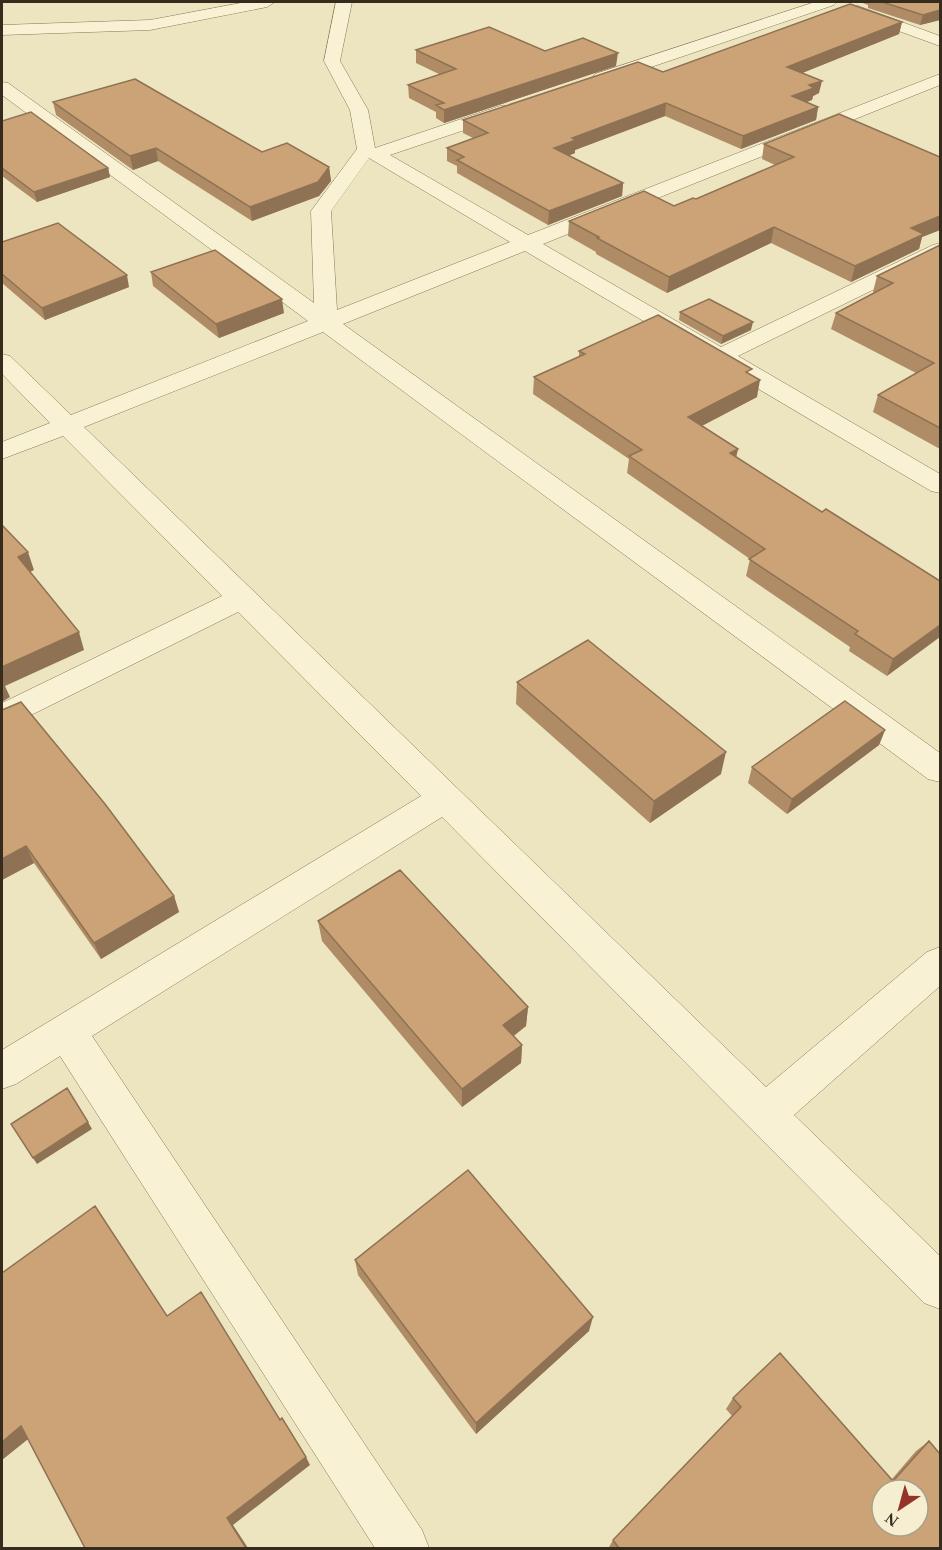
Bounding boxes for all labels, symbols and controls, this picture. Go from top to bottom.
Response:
north arrow [870,1478,930,1538]
text: N [881,1509,901,1530]

